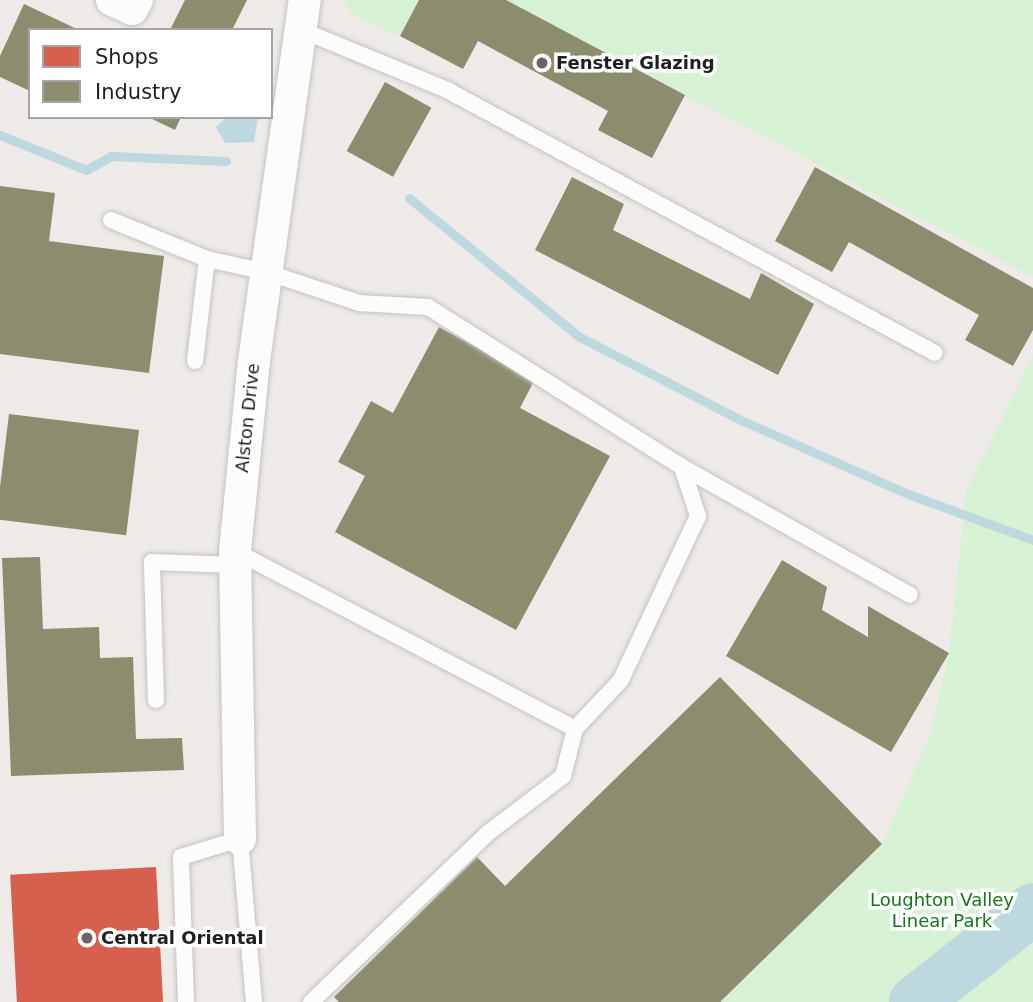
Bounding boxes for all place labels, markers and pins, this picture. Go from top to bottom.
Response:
place label: Fenster Glazing [556,52,715,74]
marker: Fenster Glazing [534,55,550,71]
place label: Central Oriental [101,927,264,949]
marker: Central Oriental [79,930,95,946]

